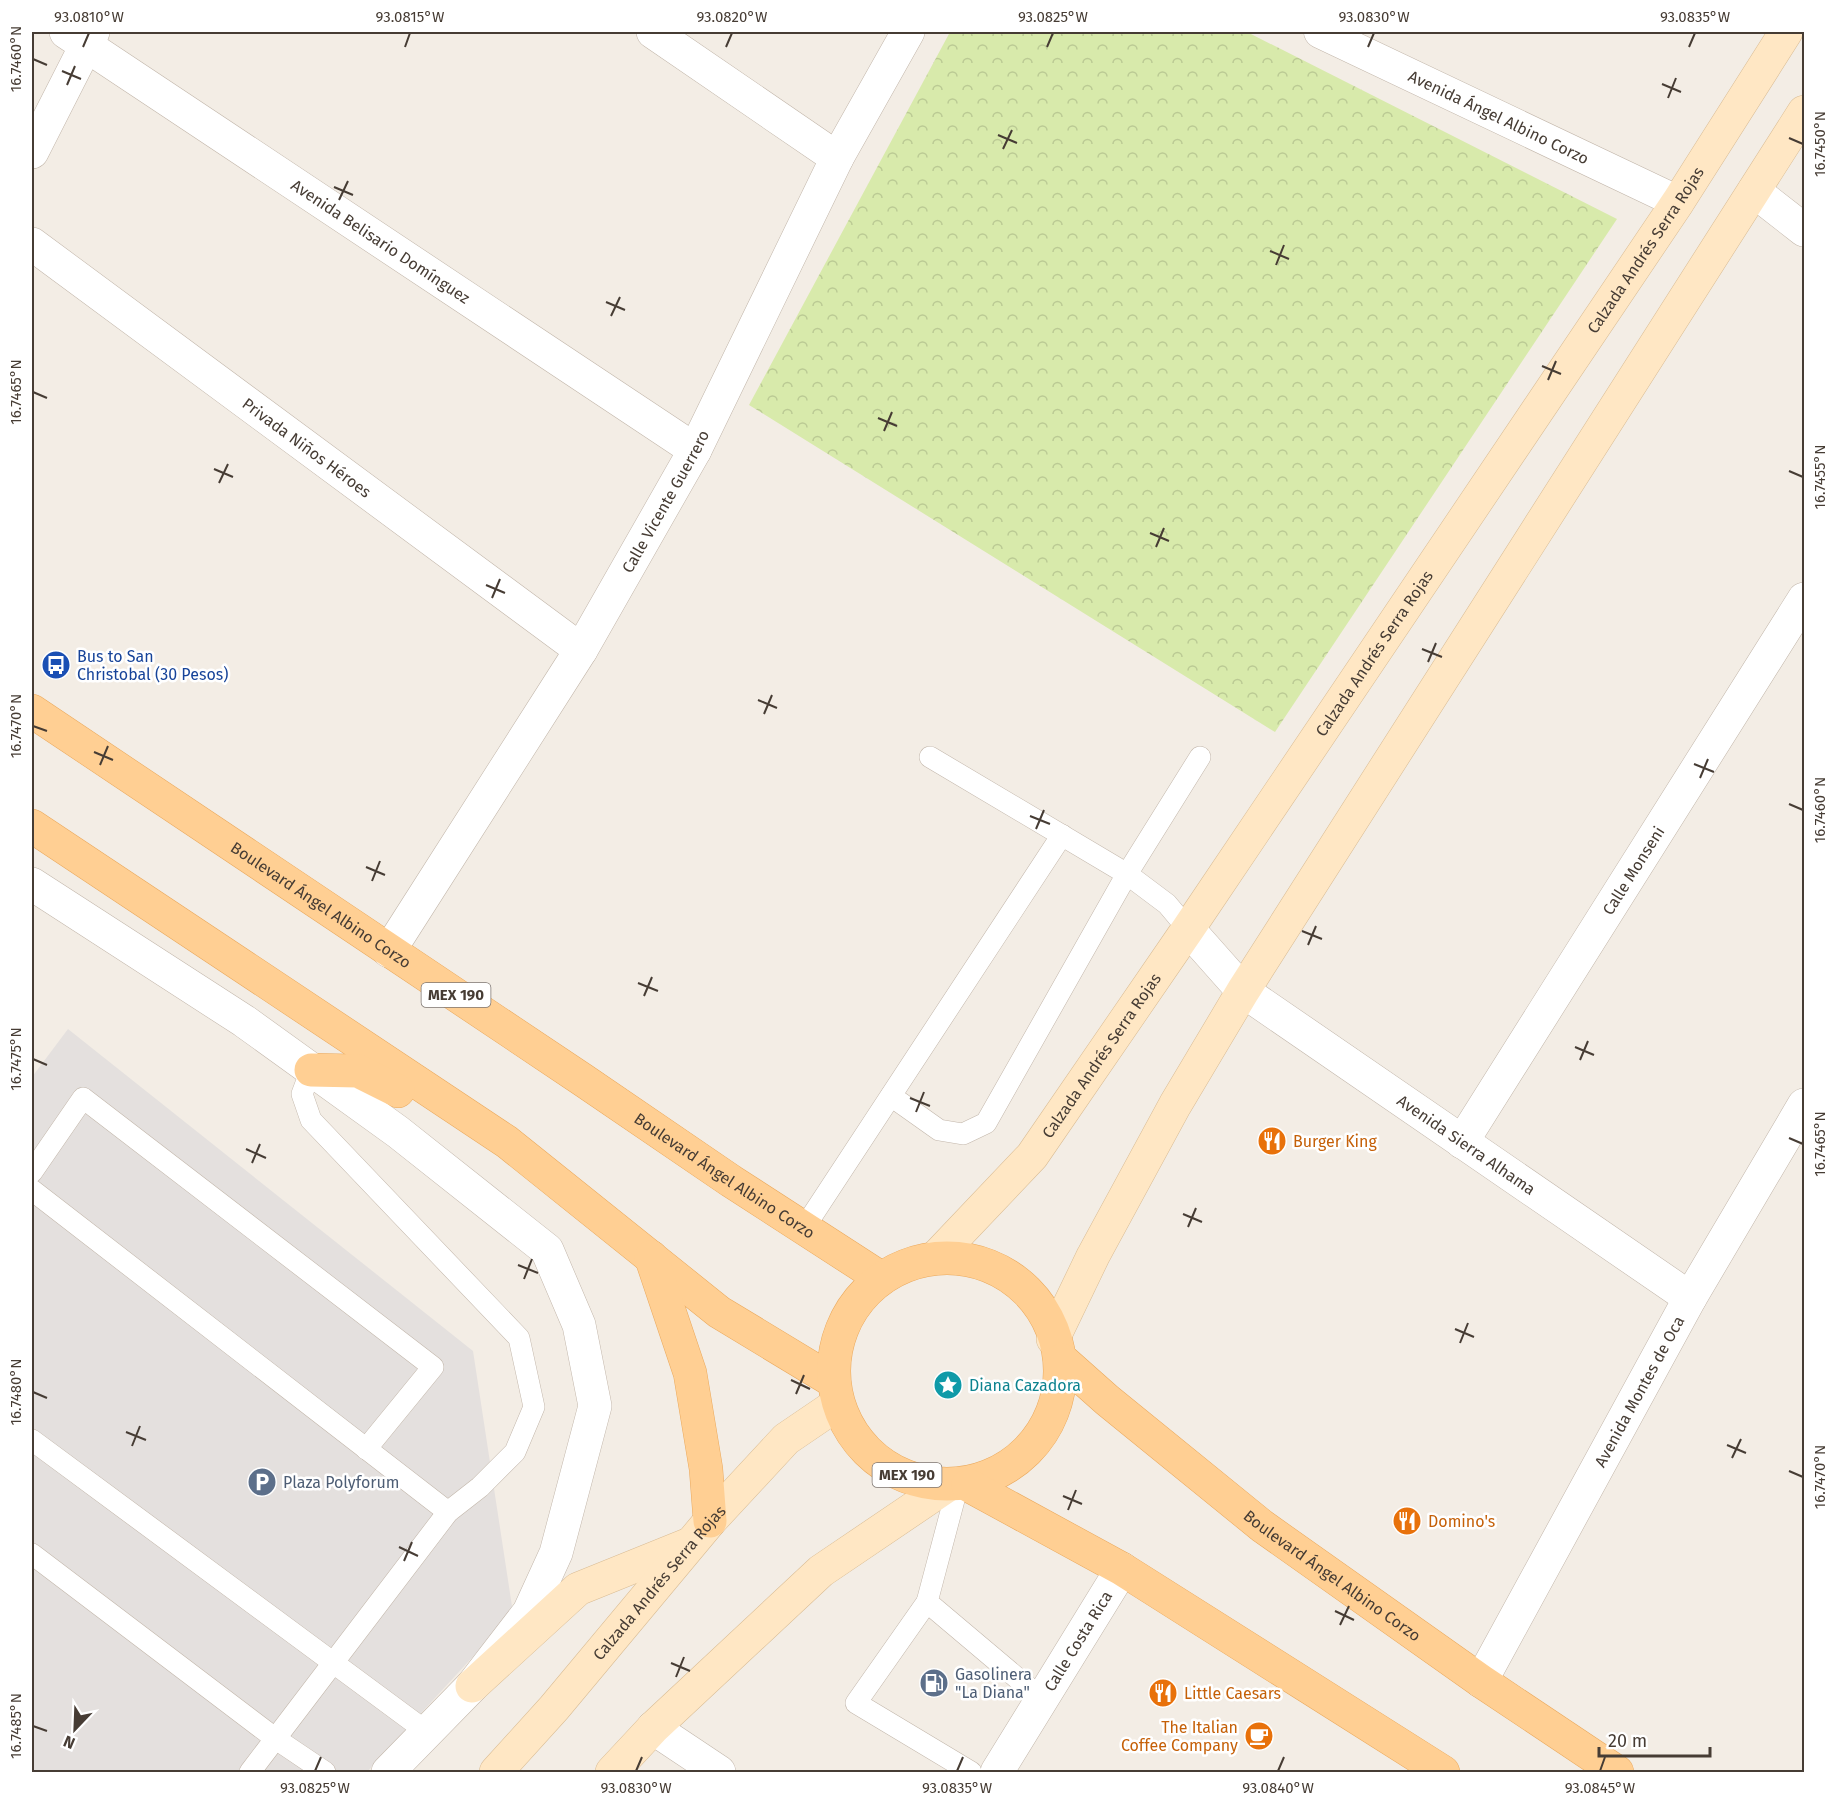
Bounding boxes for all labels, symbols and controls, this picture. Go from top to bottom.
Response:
text: 93.0810°W [54,8,124,26]
text: 93.0815°W [376,8,445,26]
text: 93.0820°W [697,8,768,26]
text: 93.0825°W [1018,8,1089,26]
text: 93.0830°W [1338,8,1410,26]
text: 93.0835°W [1660,8,1731,26]
text: 16.7460°N [7,26,25,92]
street label: Avenida Ángel Albino Corzo [1405,66,1592,168]
text: 16.7450°N [1811,111,1829,177]
street label: Calzada Andrés Serra Rojas [1583,163,1708,337]
street label: Avenida Belisario Domínguez [288,175,474,308]
text: 16.7465°N [7,359,25,425]
street label: Privada Niños Héroes [239,394,375,502]
street label: Calle Vicente Guerrero [618,427,713,576]
text: 16.7455°N [1811,445,1829,509]
street label: Calzada Andrés Serra Rojas [1312,567,1437,740]
place label: Bus to San Christobal (30 Pesos) [77,647,228,684]
bus stop icon: Bus to San Christobal (30 Pesos) [40,649,72,681]
text: 16.7470°N [7,694,25,758]
text: 16.7460°N [1811,777,1829,843]
street label: Calle Monseni [1599,823,1668,918]
street label: Boulevard Ángel Albino Corzo [227,838,415,972]
street label: Calzada Andrés Serra Rojas [1038,969,1165,1142]
road number: MEX 190 [422,983,490,1007]
text: 16.7475°N [7,1027,25,1091]
street label: Avenida Sierra Alhama [1393,1091,1539,1199]
street label: Boulevard Ángel Albino Corzo [630,1109,818,1243]
text: 16.7465°N [1811,1111,1829,1177]
restaurant icon: Burger King [1256,1125,1288,1157]
place label: Burger King [1293,1132,1377,1151]
street label: Avenida Montes de Oca [1591,1313,1688,1470]
text: 16.7480°N [7,1359,25,1425]
place icon: Diana Cazadora [932,1369,964,1401]
place label: Diana Cazadora [969,1376,1081,1395]
text: 16.7470°N [1811,1445,1829,1509]
road number: MEX 190 [872,1463,942,1487]
parking icon: Plaza Polyforum [246,1466,278,1498]
place label: Plaza Polyforum [283,1473,399,1492]
street label: Calzada Andrés Serra Rojas [589,1502,730,1664]
restaurant icon: Domino's [1391,1505,1423,1537]
street label: Boulevard Ángel Albino Corzo [1240,1506,1424,1645]
place label: Domino's [1428,1512,1495,1531]
street label: Calle Costa Rica [1040,1588,1116,1695]
place label: Gasolinera "La Diana" [955,1665,1032,1702]
fuel station icon: Gasolinera "La Diana" [918,1667,950,1699]
restaurant icon: Little Caesars [1147,1677,1179,1709]
place label: Little Caesars [1184,1684,1281,1703]
text: 16.7485°N [7,1693,25,1759]
north arrow [45,1699,105,1759]
place label: The Italian Coffee Company [1121,1718,1238,1755]
cafe icon: The Italian Coffee Company [1243,1720,1275,1752]
scale bar [1599,1720,1710,1758]
text: 20 m [1608,1730,1647,1752]
text: N [61,1732,78,1753]
text: 93.0825°W [280,1779,351,1797]
text: 93.0830°W [600,1779,672,1797]
text: 93.0835°W [922,1779,993,1797]
text: 93.0840°W [1242,1779,1314,1797]
text: 93.0845°W [1565,1779,1636,1797]

